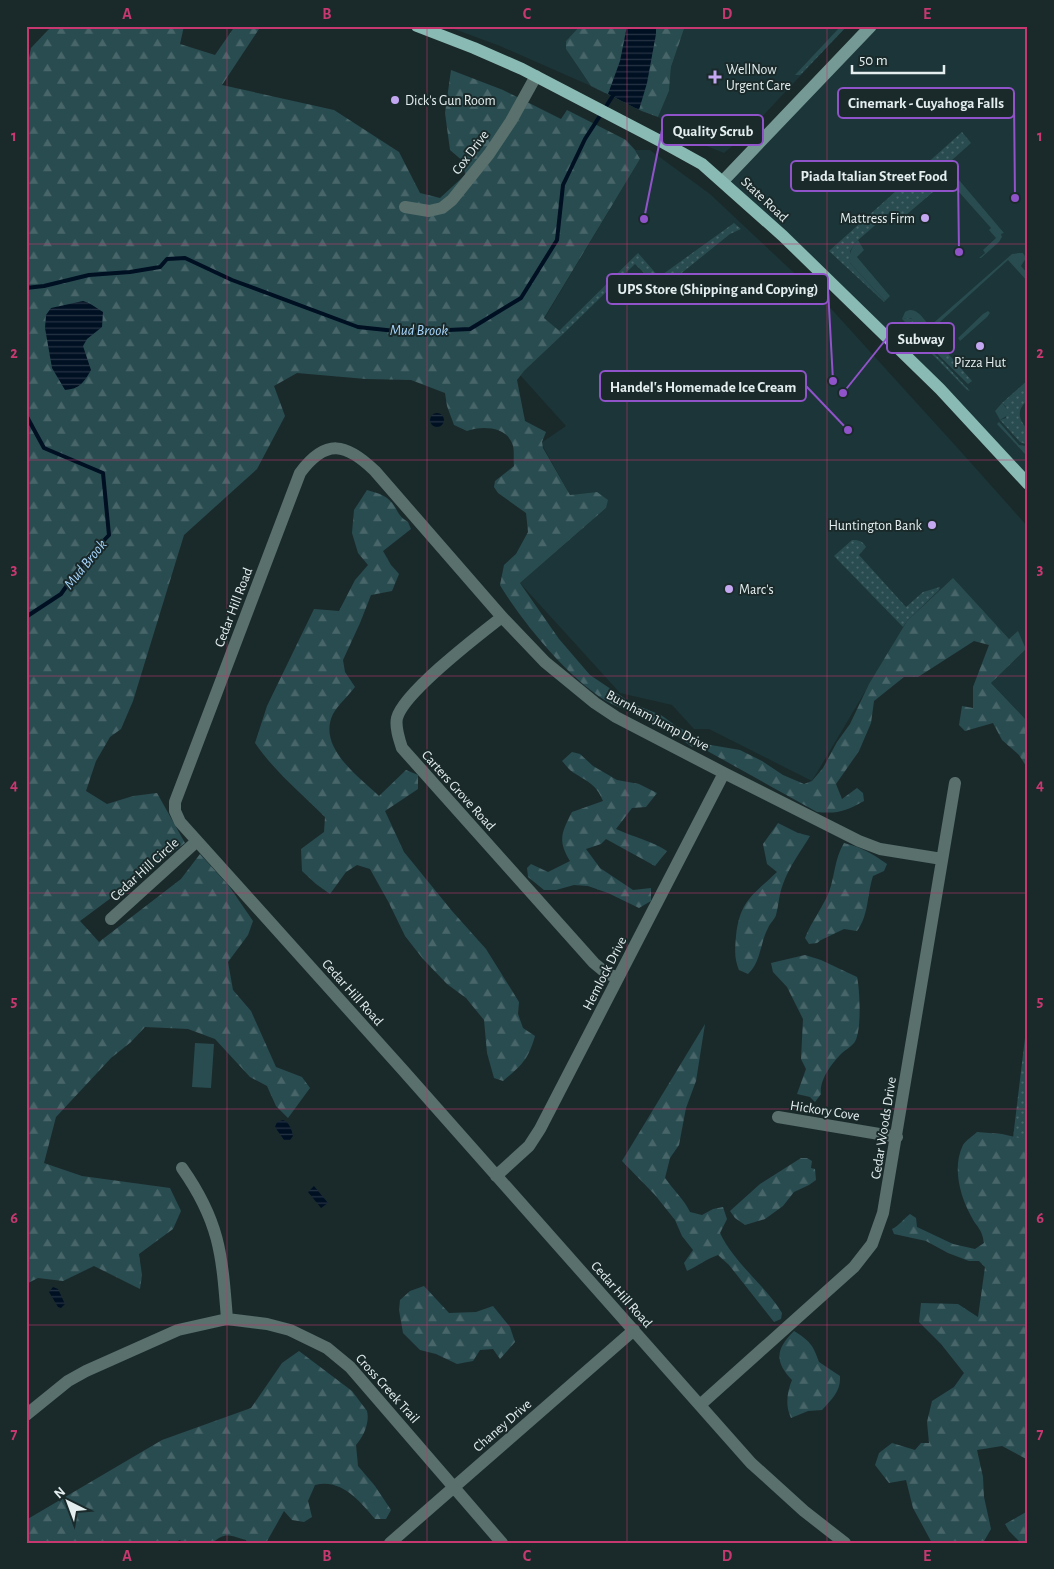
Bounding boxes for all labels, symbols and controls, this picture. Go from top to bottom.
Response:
text: A [122,6,132,22]
text: B [322,6,332,22]
text: C [523,6,532,22]
text: D [722,6,733,22]
text: E [923,6,931,22]
scale bar [852,42,944,74]
text: 50 m [859,53,888,68]
place label: WellNow Urgent Care [726,63,791,93]
marker: WellNow Urgent Care [708,70,722,84]
callout: Cinemark - Cuyahoga Falls [838,88,1014,118]
marker: Dick's Gun Room [389,94,401,106]
place label: Dick's Gun Room [405,94,496,108]
text: Cinemark - Cuyahoga Falls [848,96,1004,111]
callout: Quality Scrub [662,115,763,145]
text: Quality Scrub [673,124,753,139]
text: 1 [11,128,17,144]
street label: Cox Drive [450,128,492,177]
text: 1 [1037,128,1043,144]
callout: Piada Italian Street Food [791,161,958,191]
text: Piada Italian Street Food [801,169,948,184]
street label: State Road [738,175,790,225]
place label: Mattress Firm [840,212,915,226]
marker: Mattress Firm [919,212,931,224]
callout: UPS Store (Shipping and Copying) [607,274,828,304]
text: UPS Store (Shipping and Copying) [617,282,819,297]
water label: Mud Brook [390,323,448,338]
callout: Subway [887,323,954,353]
text: Subway [897,332,945,347]
marker: Pizza Hut [974,340,986,352]
text: 2 [10,345,18,361]
text: 2 [1036,345,1044,361]
place label: Pizza Hut [954,356,1007,370]
callout: Handel's Homemade Ice Cream [600,371,806,401]
text: Handel's Homemade Ice Cream [610,380,796,395]
place label: Huntington Bank [828,519,923,533]
marker: Huntington Bank [926,519,938,531]
water label: Mud Brook [61,537,110,592]
text: 3 [11,561,18,577]
text: 3 [1037,561,1044,577]
street label: Cedar Hill Road [212,566,256,649]
marker: Marc's [723,583,735,595]
place label: Marc's [739,583,774,597]
street label: Burnham Jump Drive [604,688,711,754]
street label: Carters Grove Road [419,748,498,833]
text: 4 [10,777,18,793]
text: 4 [1036,777,1044,793]
street label: Cedar Hill Circle [108,836,182,904]
street label: Hemlock Drive [580,934,629,1012]
street label: Cedar Hill Road [319,957,386,1029]
text: 5 [11,993,18,1009]
text: 5 [1037,993,1044,1009]
street label: Cedar Woods Drive [869,1076,899,1180]
street label: Hickory Cove [789,1099,861,1123]
text: 6 [10,1210,18,1226]
text: 6 [1036,1210,1044,1226]
street label: Cedar Hill Road [588,1259,655,1331]
street label: Cross Creek Trail [353,1351,422,1426]
street label: Chaney Drive [471,1397,534,1455]
text: 7 [11,1426,18,1442]
text: 7 [1037,1426,1044,1442]
north arrow [42,1476,92,1526]
text: N [52,1485,68,1502]
text: A [122,1548,132,1564]
text: B [322,1548,332,1564]
text: C [523,1548,532,1564]
text: D [722,1548,733,1564]
text: E [923,1548,931,1564]

